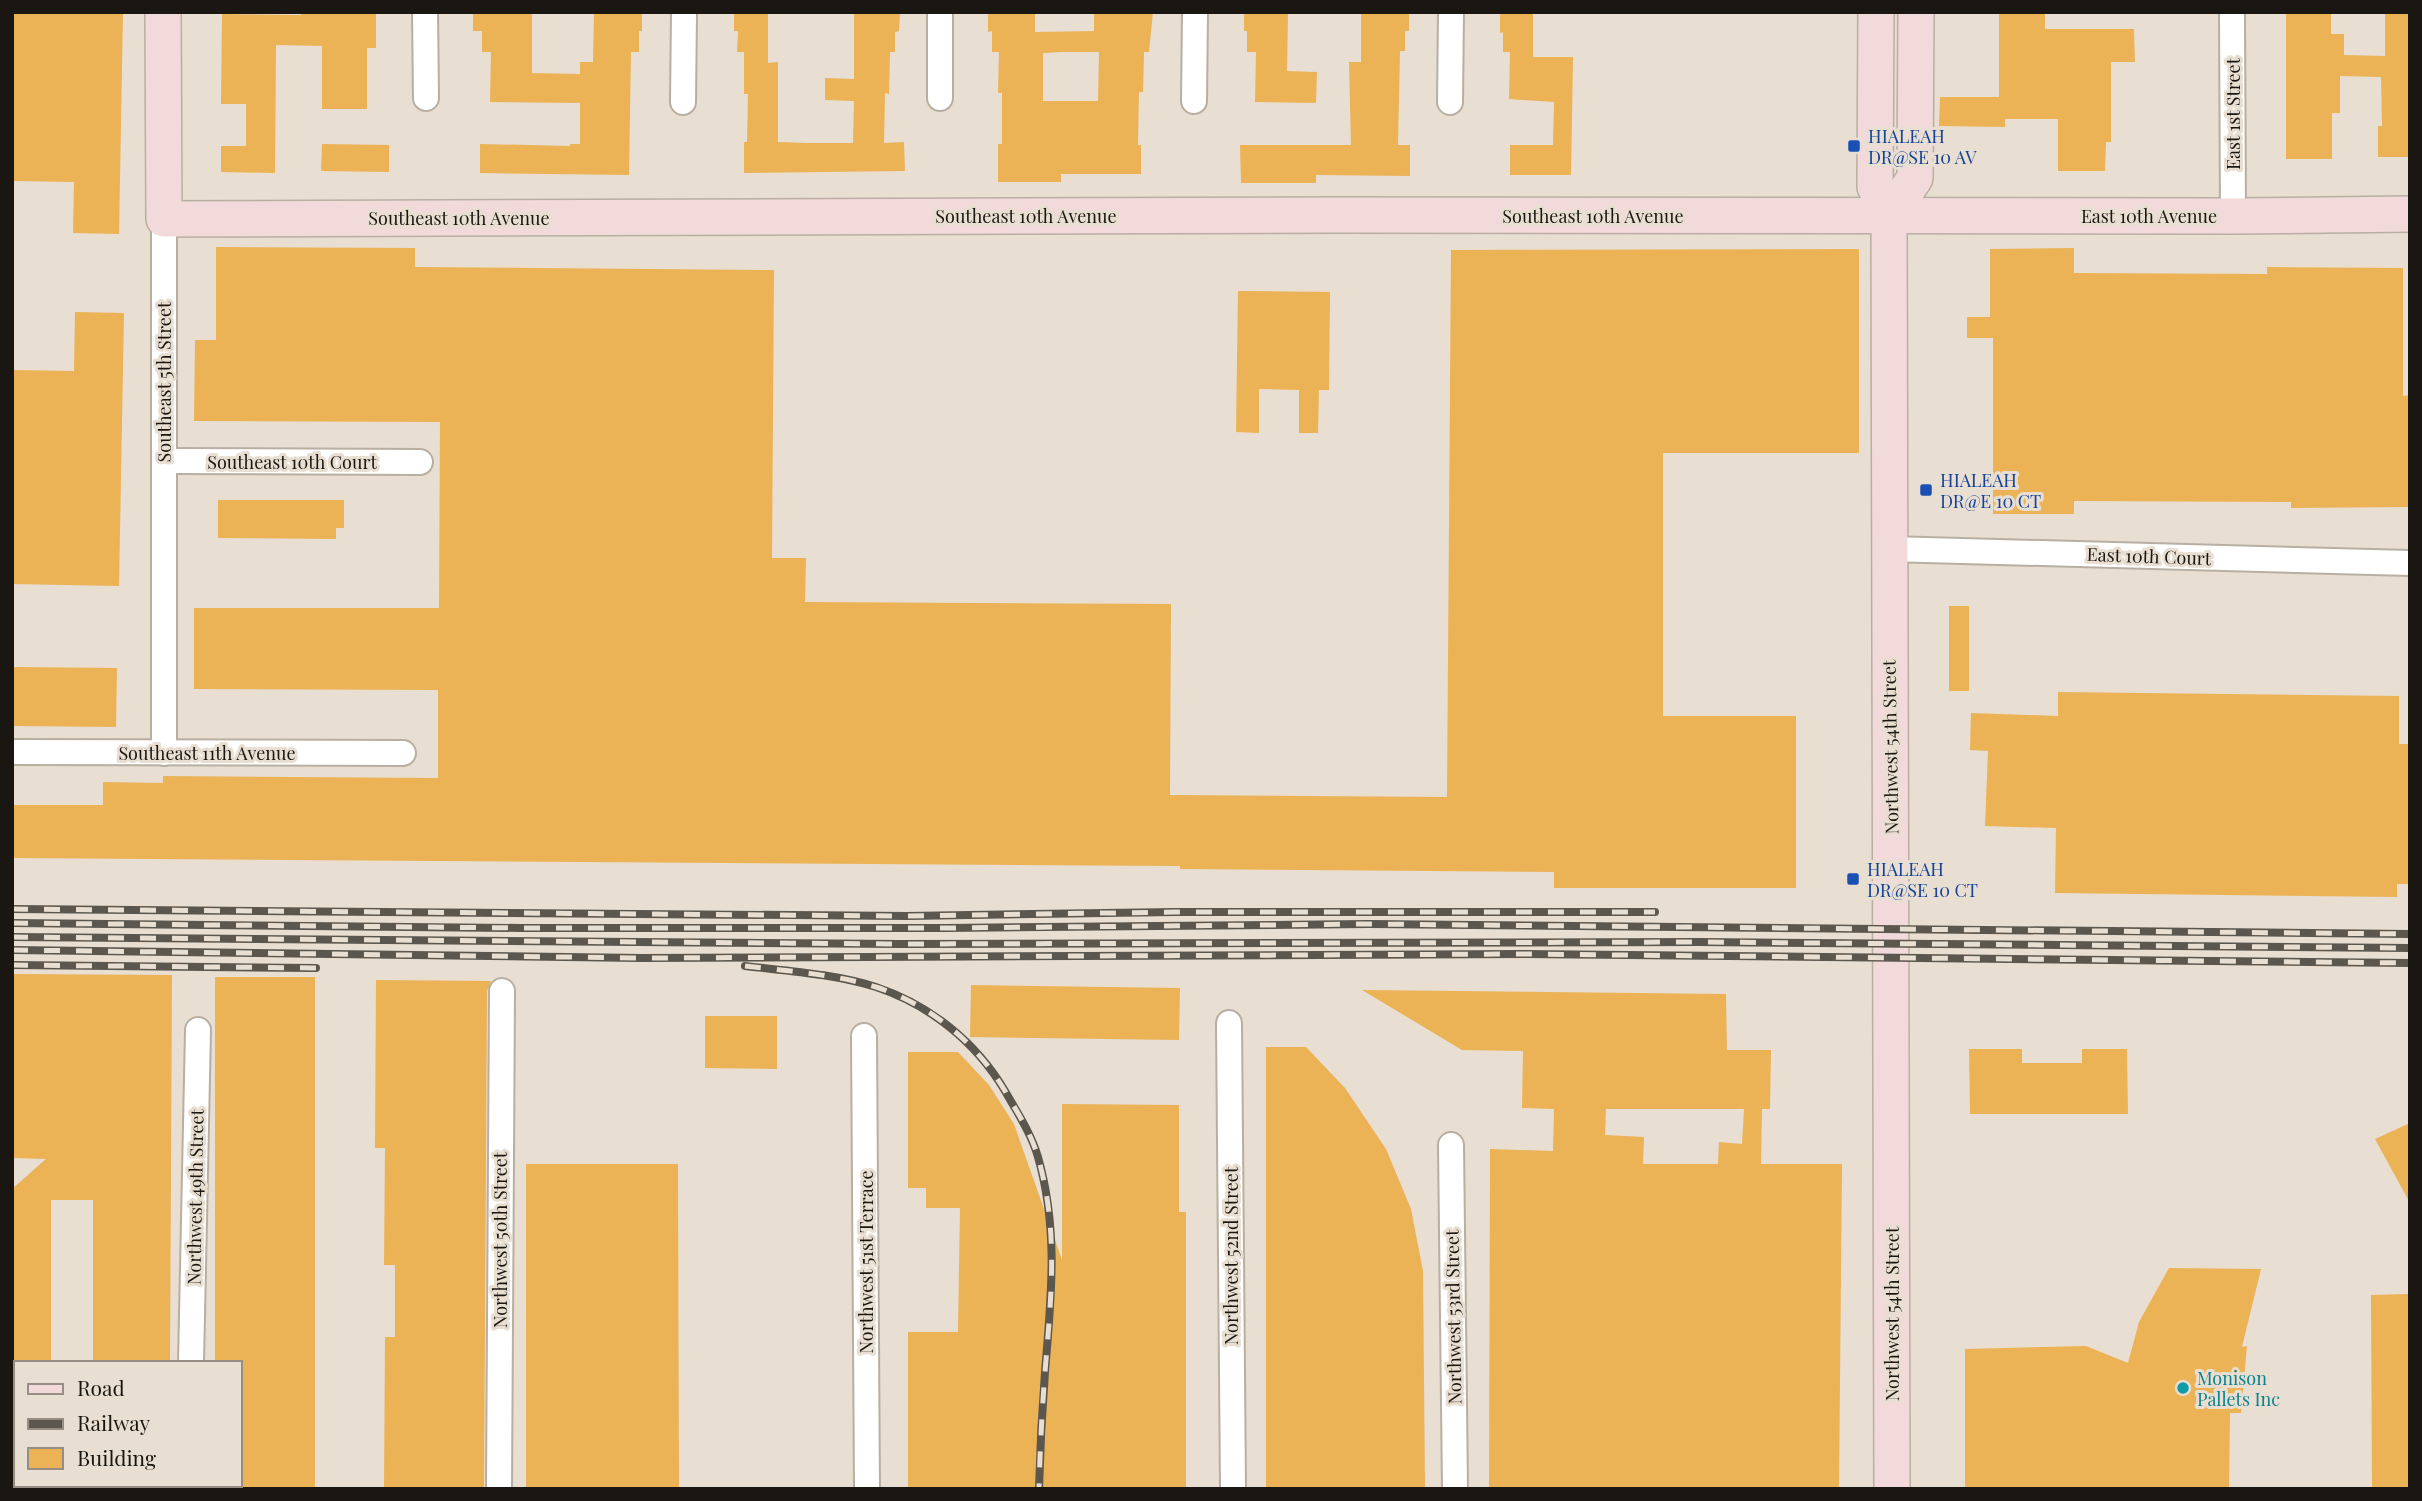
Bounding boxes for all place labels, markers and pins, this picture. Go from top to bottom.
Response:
place label: HIALEAH DR@SE 10 AV [1868,124,1977,169]
marker: HIALEAH DR@SE 10 AV [1846,138,1862,154]
place label: HIALEAH DR@E 10 CT [1940,468,2041,513]
marker: HIALEAH DR@E 10 CT [1918,482,1934,498]
place label: HIALEAH DR@SE 10 CT [1867,857,1978,902]
marker: HIALEAH DR@SE 10 CT [1845,871,1861,887]
place label: Monison Pallets Inc [2197,1366,2280,1411]
marker: Monison Pallets Inc [2175,1380,2191,1396]

